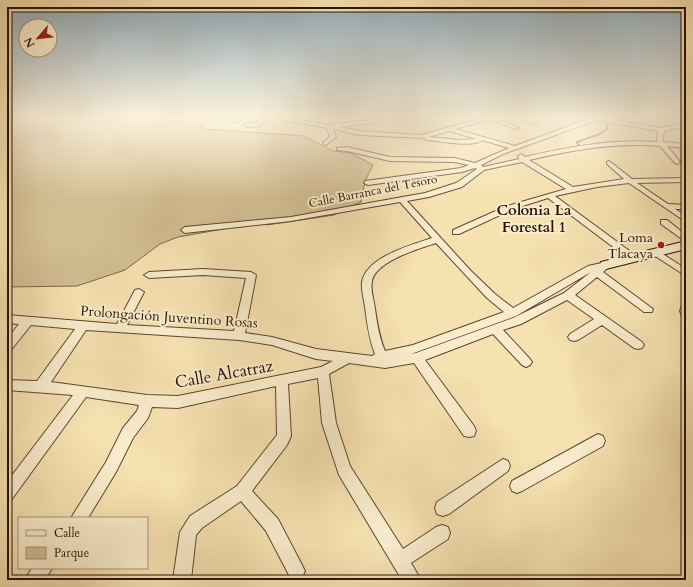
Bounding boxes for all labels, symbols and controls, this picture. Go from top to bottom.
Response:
north arrow [18,18,58,58]
text: N [21,34,38,50]
street label: Calle Barranca del Tesoro [307,171,439,211]
district label: Colonia La Forestal 1 [496,200,572,237]
place label: Loma Tlacaya [607,228,653,263]
marker: Loma Tlacaya [656,240,666,250]
street label: Prolongación Juventino Rosas [80,301,259,333]
street label: Calle Alcatraz [173,354,275,394]
legend [18,517,148,569]
text: Calle [54,525,80,541]
text: Parque [54,545,89,561]

